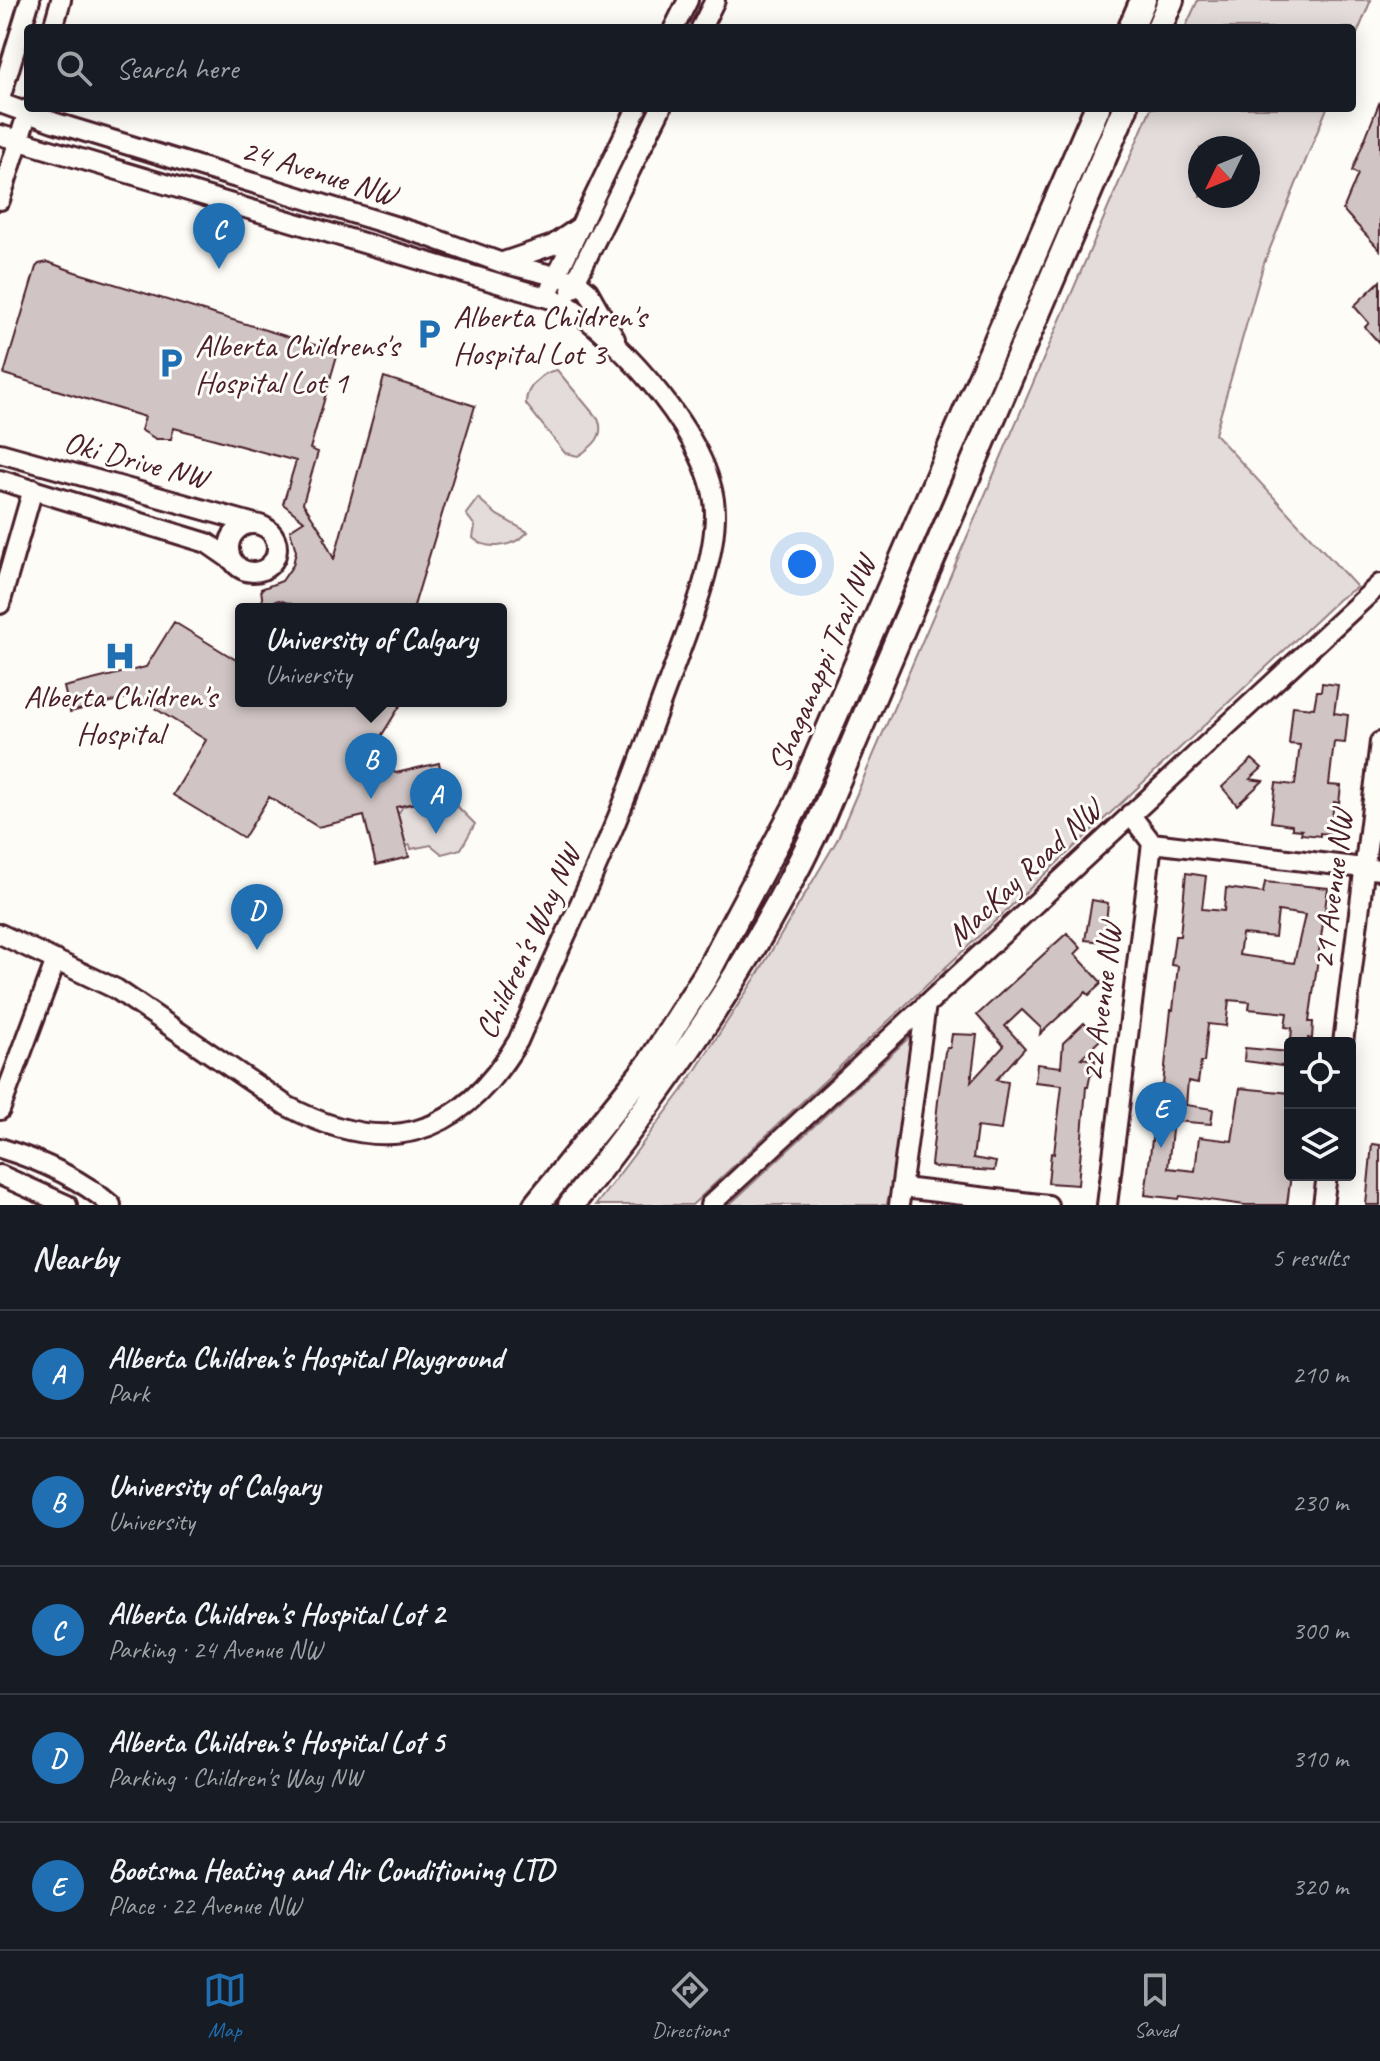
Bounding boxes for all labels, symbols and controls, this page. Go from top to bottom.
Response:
search box [24,24,1356,112]
icon: search [52,46,96,90]
text: Search here [116,49,238,87]
street label: 24 Avenue NW [236,129,404,216]
north arrow [1188,136,1260,208]
pin: C [193,203,245,269]
place label: Alberta Children's Hospital Lot 3 [453,296,649,374]
parking icon: Alberta Children's Hospital Lot 3 [412,317,446,351]
place label: Alberta Childrens's Hospital Lot 1 [195,325,402,403]
parking icon: Alberta Childrens's Hospital Lot 1 [154,346,188,380]
street label: Oki Drive NW [60,421,216,500]
your location [782,544,822,584]
street label: Shaganappi Trail NW [758,546,888,779]
popup [235,603,507,707]
text: University of Calgary [265,620,477,658]
hospital icon: Alberta Children's Hospital [103,639,137,673]
text: University [265,658,352,691]
place label: Alberta Children's Hospital [23,676,220,754]
pin: B [345,733,397,799]
pin: A [410,768,462,834]
street label: MacKay Road NW [938,787,1113,955]
street label: 21 Avenue NW [1302,804,1362,971]
street label: Children's Way NW [465,835,592,1045]
pin: D [231,884,283,950]
street label: 22 Avenue NW [1071,917,1131,1084]
map controls [1284,1037,1356,1181]
button: locate [1284,1037,1356,1109]
pin: E [1135,1082,1187,1148]
button: layers [1284,1109,1356,1181]
text: Nearby [32,1236,118,1279]
text: 5 results [1272,1241,1348,1274]
text: Alberta Children's Hospital Playground [108,1339,502,1377]
text: A [51,1358,65,1391]
text: 210 m [1292,1358,1348,1391]
text: Park [108,1377,149,1410]
text: University of Calgary [108,1467,320,1505]
text: B [51,1486,65,1519]
text: 230 m [1292,1486,1348,1519]
text: University [108,1505,195,1538]
text: Alberta Children's Hospital Lot 2 [108,1595,445,1633]
text: C [52,1614,64,1647]
text: 300 m [1292,1614,1348,1647]
text: Parking · 24 Avenue NW [108,1633,323,1666]
text: Alberta Children's Hospital Lot 5 [108,1723,444,1761]
text: D [50,1742,66,1775]
text: 310 m [1292,1742,1348,1775]
text: Parking · Children's Way NW [108,1761,362,1794]
text: Bootsma Heating and Air Conditioning LTD [108,1851,554,1889]
text: E [51,1870,65,1903]
text: 320 m [1292,1870,1348,1903]
text: Place · 22 Avenue NW [108,1889,301,1922]
tab: Map [203,1968,247,2044]
tab: Directions [652,1968,728,2044]
tab: Saved [1133,1968,1177,2044]

